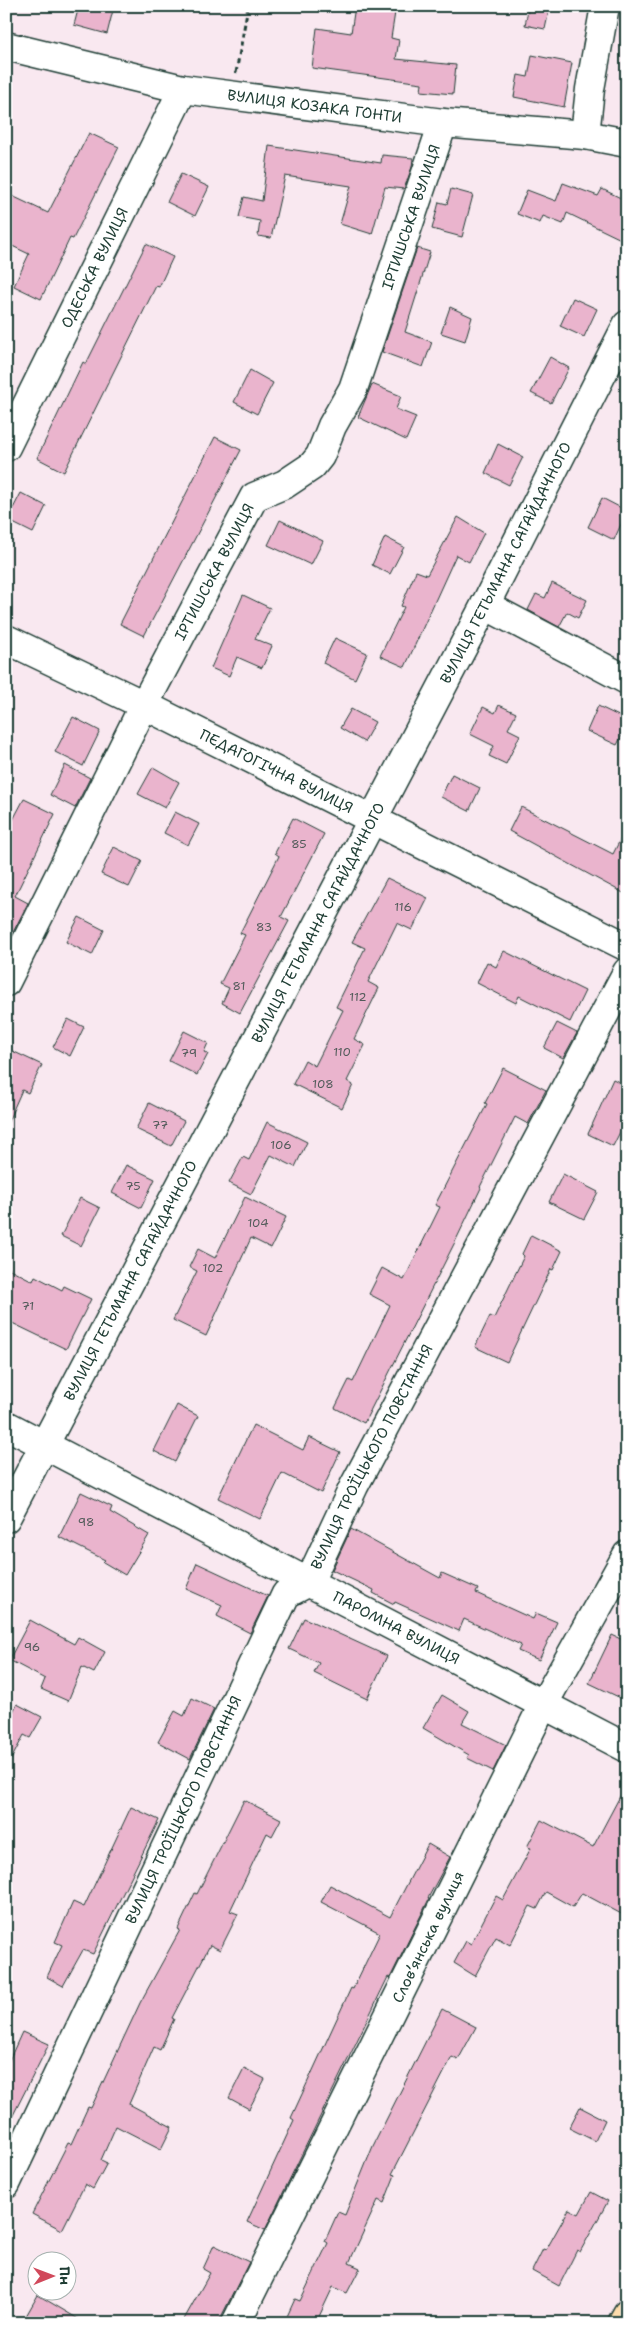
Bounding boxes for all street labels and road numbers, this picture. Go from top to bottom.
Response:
street label: ВУЛИЦЯ КОЗАКА ГОНТИ [226,85,403,128]
street label: ІРТИШСЬКА ВУЛИЦЯ [377,142,445,292]
street label: ОДЕСЬКА ВУЛИЦЯ [56,204,133,331]
street label: ВУЛИЦЯ ГЕТЬМАНА САГАЙДАЧНОГО [436,439,576,687]
street label: ІРТИШСЬКА ВУЛИЦЯ [170,500,259,644]
street label: ПЕДАГОГІЧНА ВУЛИЦЯ [196,724,356,818]
street label: ВУЛИЦЯ ГЕТЬМАНА САГАЙДАЧНОГО [247,799,390,1047]
street label: ВУЛИЦЯ ГЕТЬМАНА САГАЙДАЧНОГО [59,1157,202,1404]
street label: ВУЛИЦЯ ТРОЇЦЬКОГО ПОВСТАННЯ [306,1341,438,1573]
street label: ПАРОМНА ВУЛИЦЯ [330,1587,463,1669]
street label: ВУЛИЦЯ ТРОЇЦЬКОГО ПОВСТАННЯ [121,1693,246,1927]
street label: Словʼянська вулиця [387,1868,469,2006]

